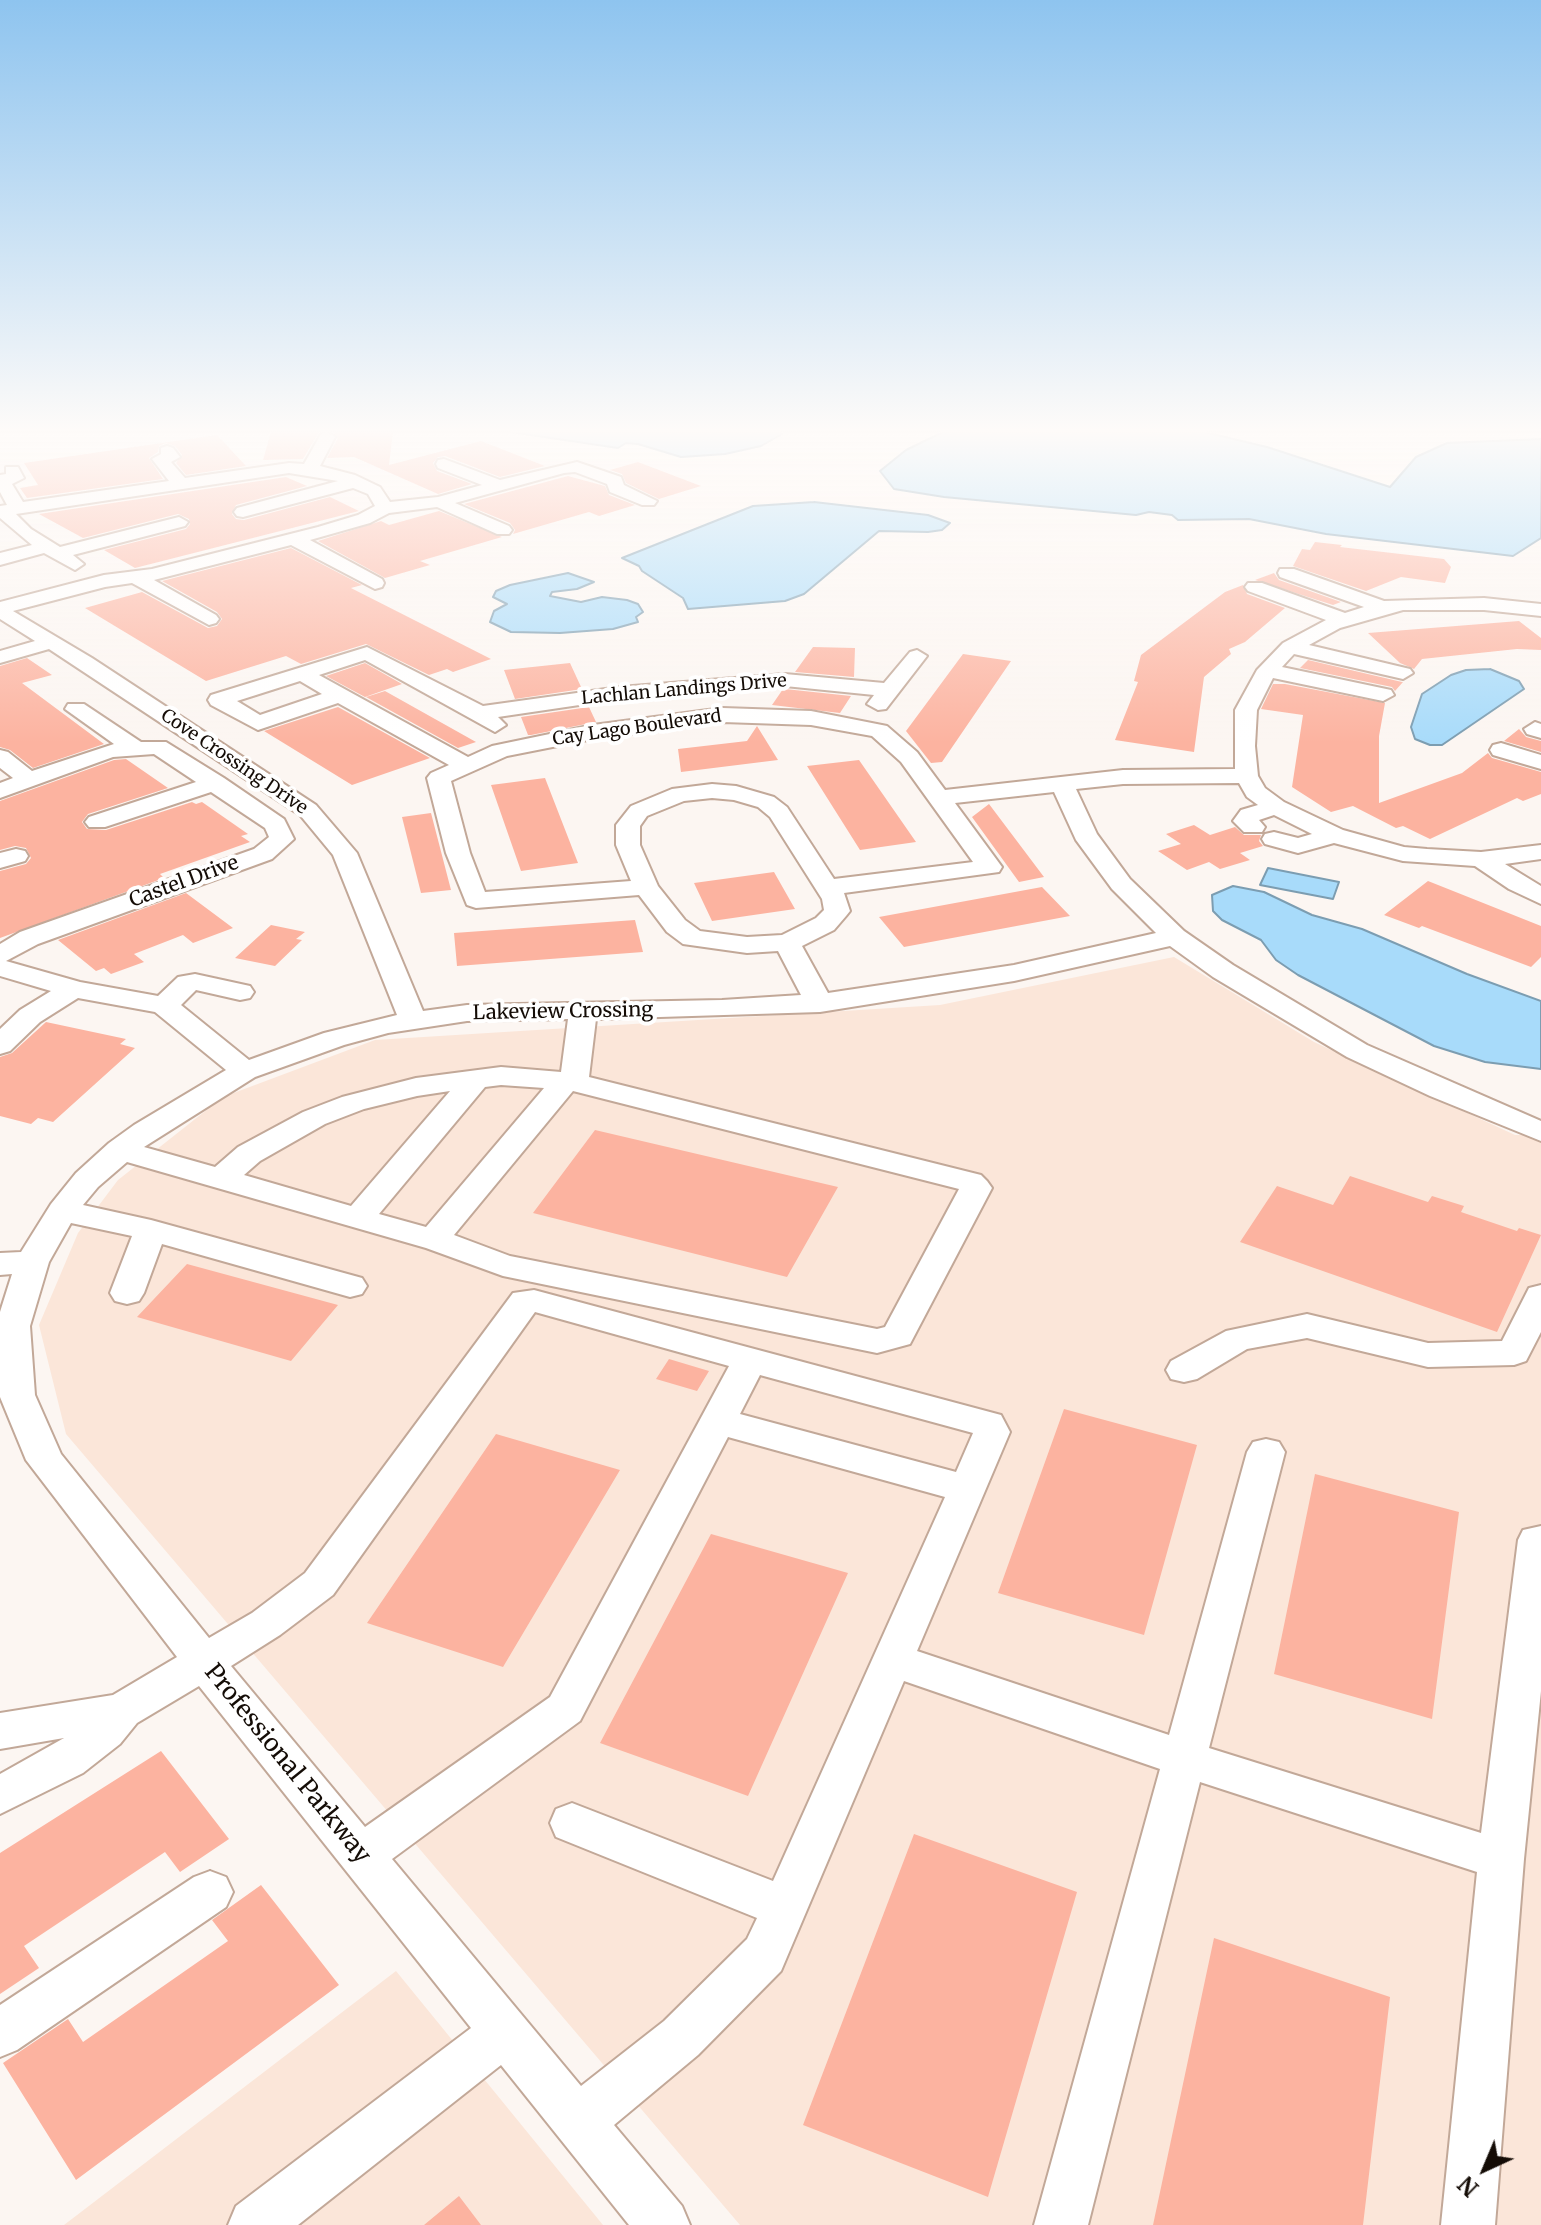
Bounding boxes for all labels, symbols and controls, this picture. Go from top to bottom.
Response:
street label: Lachlan Landings Drive [580,670,788,710]
street label: Cove Crossing Drive [157,705,311,819]
street label: Cay Lago Boulevard [551,705,723,751]
street label: Castel Drive [126,851,242,913]
street label: Lakeview Crossing [473,998,653,1026]
street label: Professional Parkway [198,1659,376,1869]
north arrow [1445,2129,1525,2209]
text: N [1452,2170,1484,2202]

